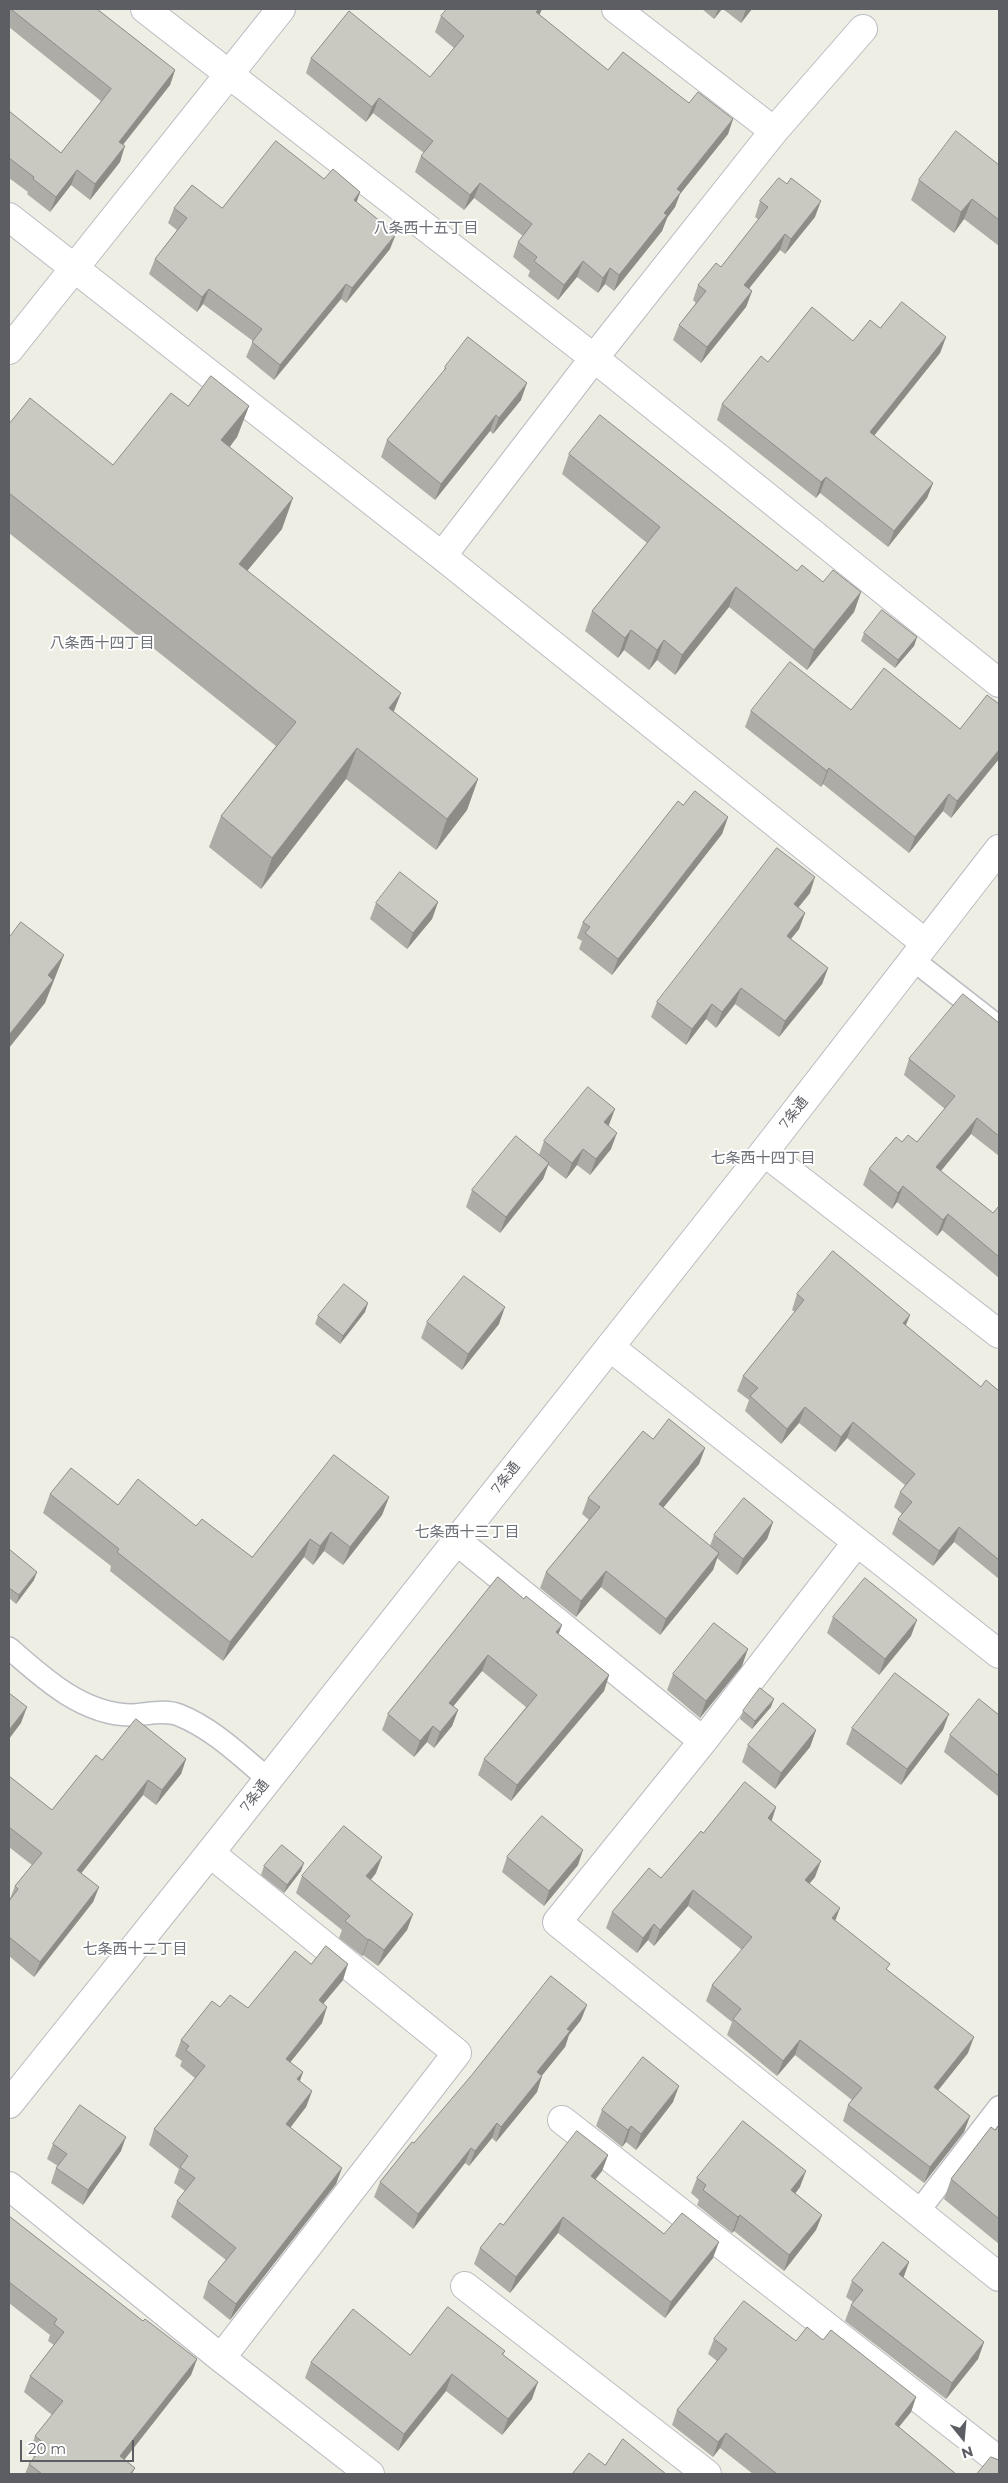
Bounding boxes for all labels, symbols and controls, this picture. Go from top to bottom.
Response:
district label: 八条西十五丁目 [374,220,478,238]
district label: 八条西十四丁目 [50,635,154,653]
street label: 7条通 [776,1094,812,1132]
district label: 七条西十四丁目 [711,1150,815,1168]
street label: 7条通 [488,1459,524,1497]
district label: 七条西十三丁目 [415,1524,519,1542]
street label: 7条通 [237,1777,273,1815]
district label: 七条西十二丁目 [83,1941,187,1959]
north arrow [938,2413,988,2463]
scale bar [22,2430,136,2462]
text: 20 m [28,2439,66,2458]
text: N [959,2442,975,2463]

